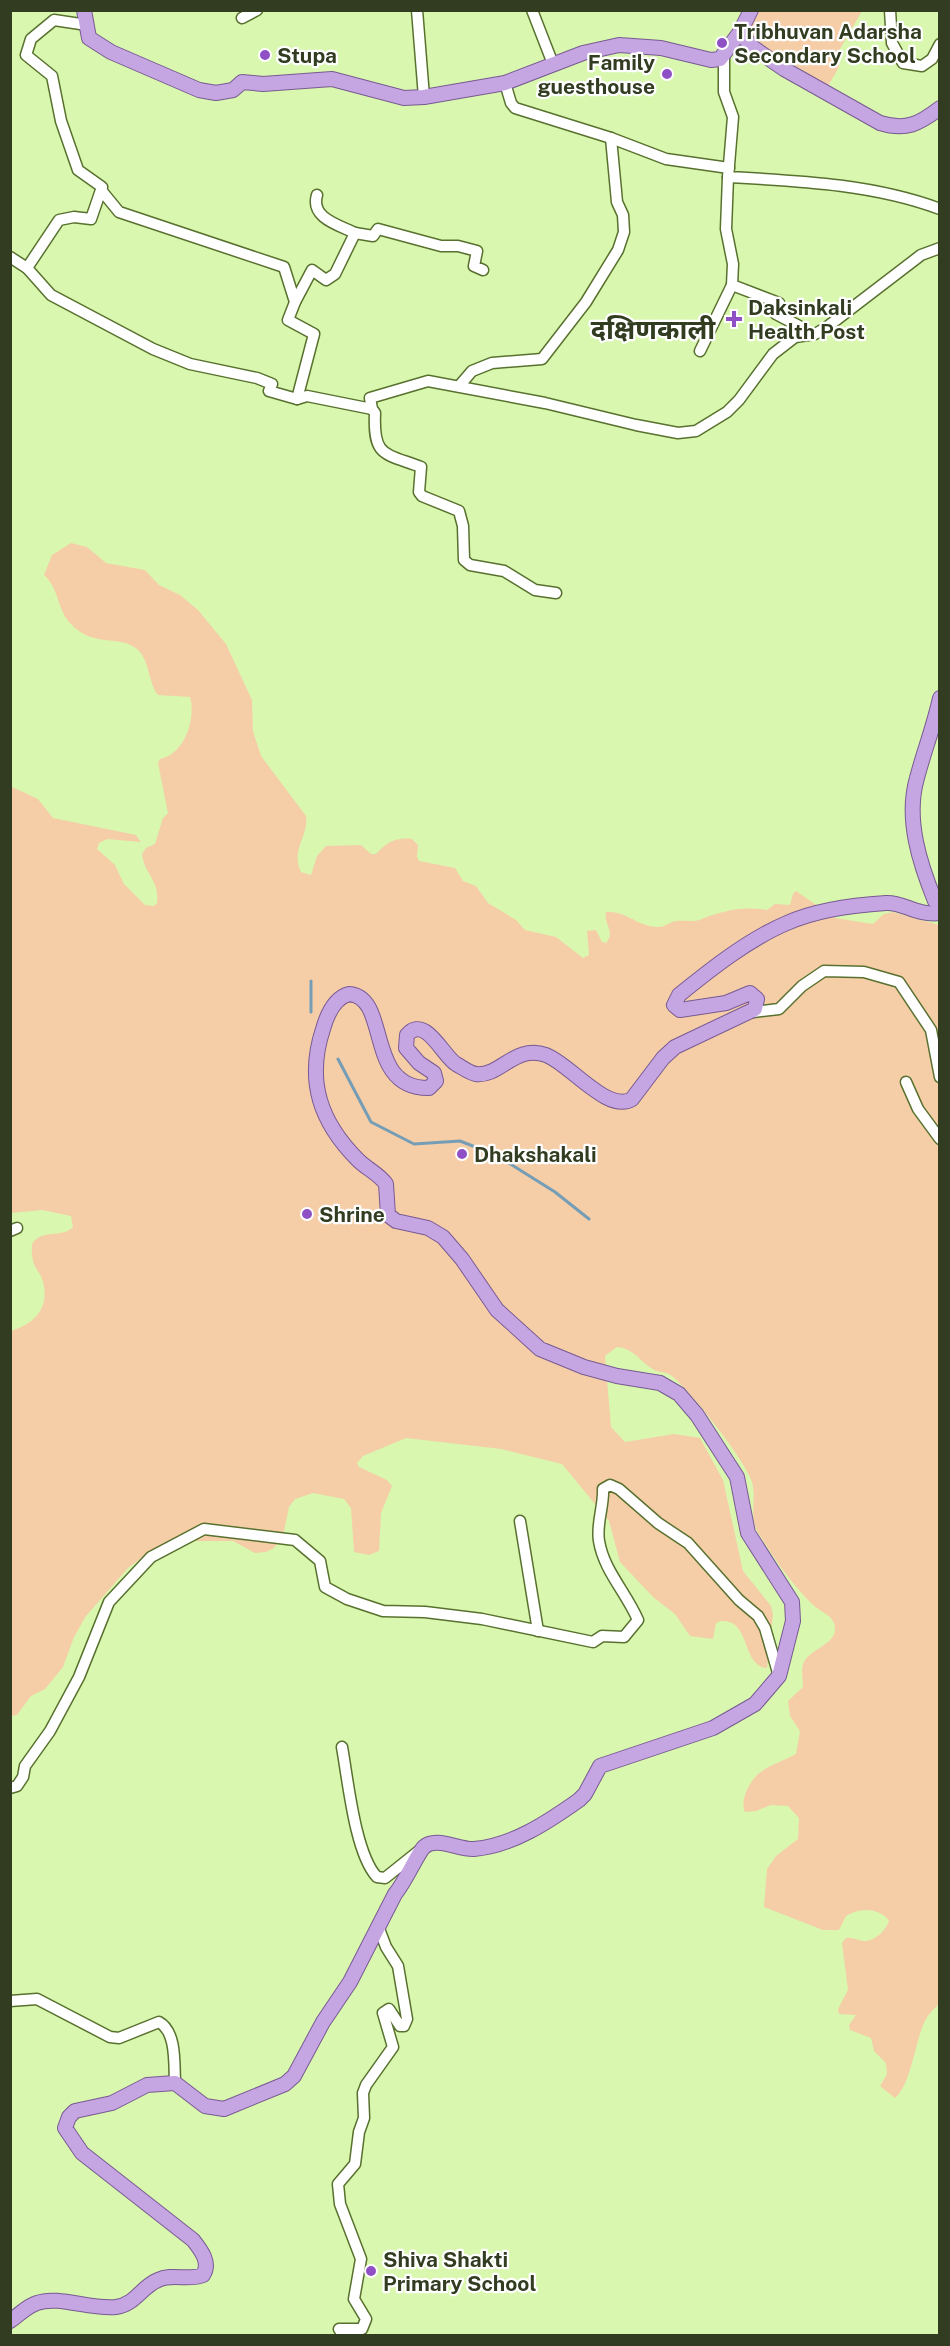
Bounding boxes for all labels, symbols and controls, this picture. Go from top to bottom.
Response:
place label: Tribhuvan Adarsha Secondary School [734,19,922,68]
marker: Tribhuvan Adarsha Secondary School [715,36,729,50]
place label: Stupa [277,43,337,68]
marker: Stupa [258,48,272,62]
place label: Family guesthouse [538,50,655,99]
marker: Family guesthouse [660,67,674,81]
place label: Daksinkali Health Post [748,295,865,344]
marker: Daksinkali Health Post [725,310,743,328]
district label: दक्षि‍णकाली [591,313,716,345]
place label: Dhakshakali [474,1142,597,1167]
marker: Dhakshakali [455,1147,469,1161]
place label: Shrine [319,1202,385,1227]
marker: Shrine [300,1207,314,1221]
place label: Shiva Shakti Primary School [383,2247,536,2296]
marker: Shiva Shakti Primary School [364,2264,378,2278]

